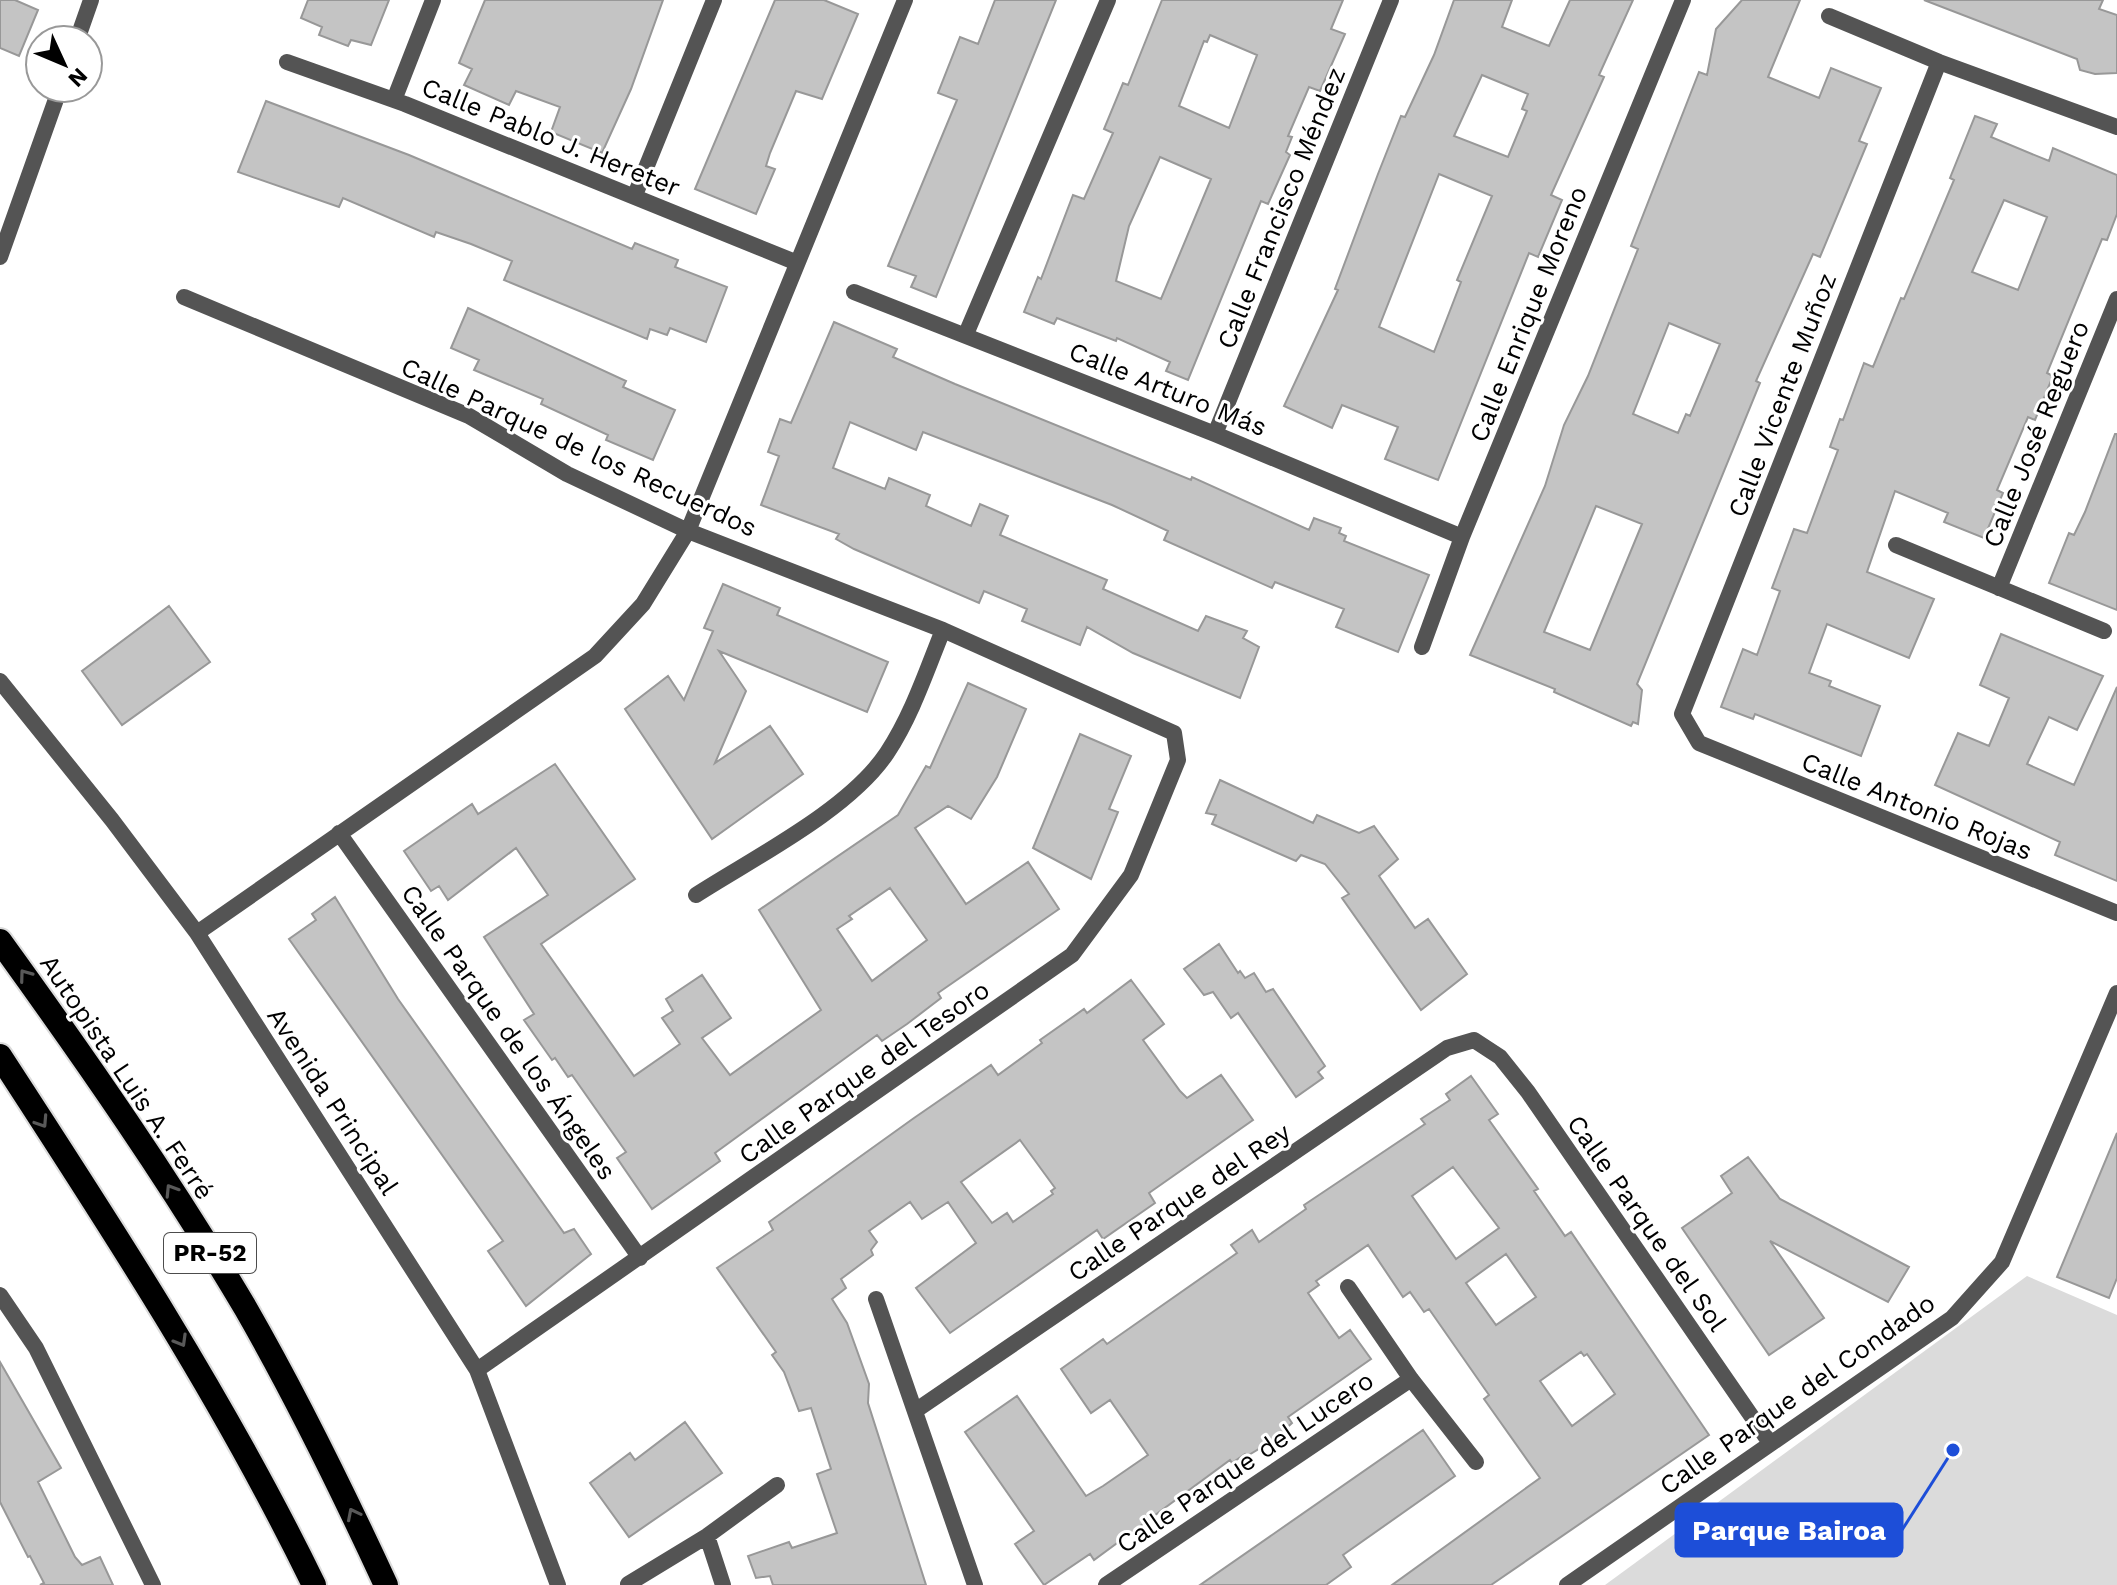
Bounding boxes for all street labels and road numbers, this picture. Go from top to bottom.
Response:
street label: Calle Francisco Méndez [1211,63,1351,353]
street label: Calle Pablo J. Hereter [417,71,685,203]
street label: Calle Enrique Moreno [1463,182,1593,446]
street label: Calle Vicente Muñoz [1722,269,1842,521]
street label: Calle José Reguero [1977,316,2095,552]
street label: Calle Arturo Más [1065,336,1271,442]
street label: Calle Parque de los Recuerdos [396,351,762,543]
street label: Calle Antonio Rojas [1797,746,2037,866]
street label: Calle Parque de los Ángeles [395,879,623,1185]
street label: Autopista Luis A. Ferré [34,949,220,1205]
street label: Calle Parque del Tesoro [733,974,995,1170]
street label: Avenida Principal [261,1002,405,1200]
street label: Calle Parque del Sol [1561,1109,1733,1337]
street label: Calle Parque del Rey [1062,1116,1296,1287]
road number: PR-52 [164,1233,256,1273]
street label: Calle Parque del Condado [1654,1287,1940,1501]
street label: Calle Parque del Lucero [1111,1365,1379,1559]

